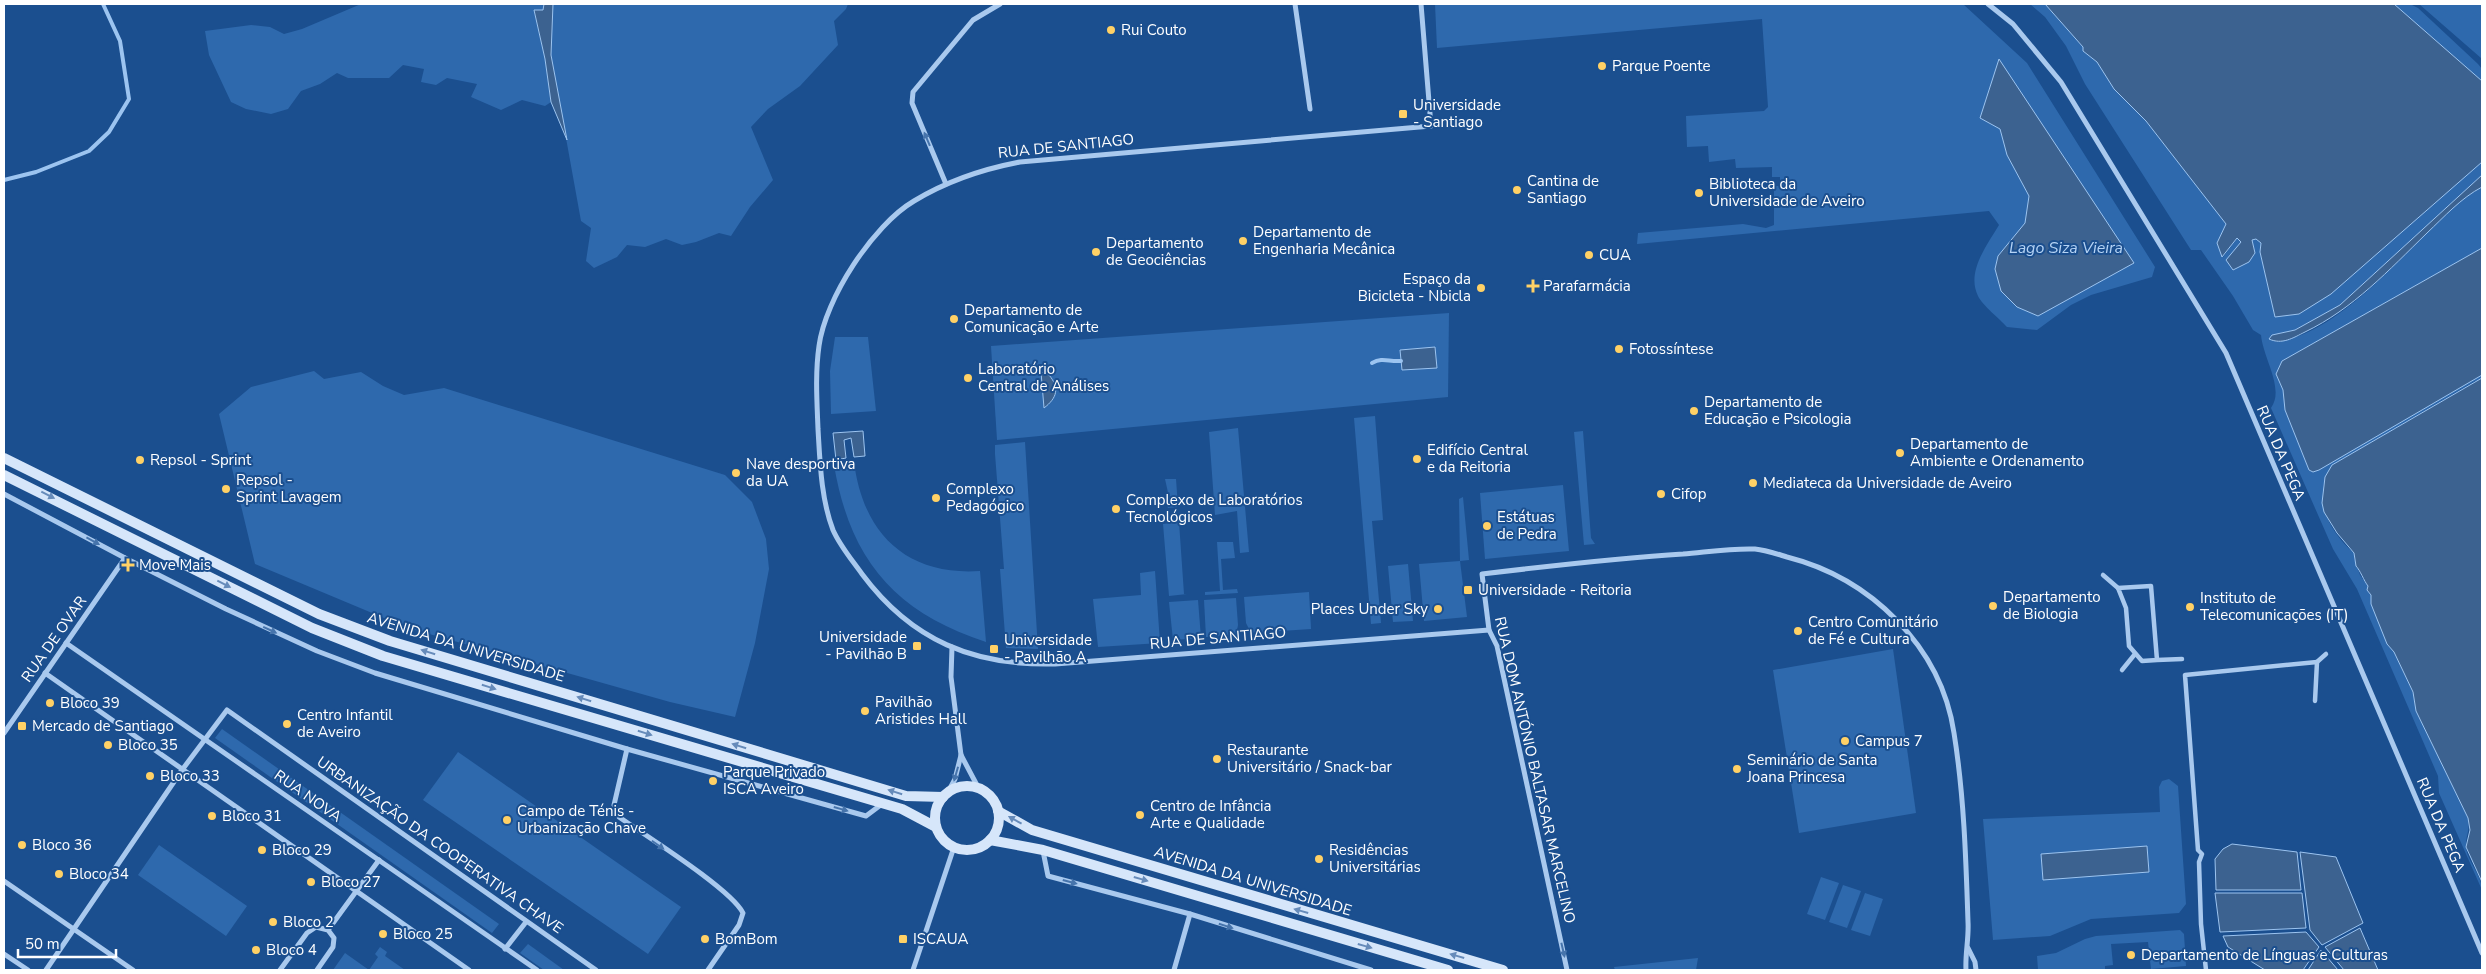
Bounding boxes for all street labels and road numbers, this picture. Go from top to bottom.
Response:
street label: RUA DE SANTIAGO [997,129,1135,163]
street label: RUA DA PEGA [2252,402,2310,504]
street label: RUA DE OVAR [17,592,91,686]
street label: AVENIDA DA UNIVERSIDADE [365,607,567,687]
street label: RUA DOM ANTÓNIO BALTASAR MARCELINO [1490,614,1581,925]
street label: RUA DE SANTIAGO [1149,622,1287,654]
street label: URBANIZAÇÃO DA COOPERATIVA CHAVE [313,752,567,938]
street label: RUA NOVA [270,765,346,827]
street label: RUA DA PEGA [2412,774,2470,876]
street label: AVENIDA DA UNIVERSIDADE [1152,841,1354,921]

